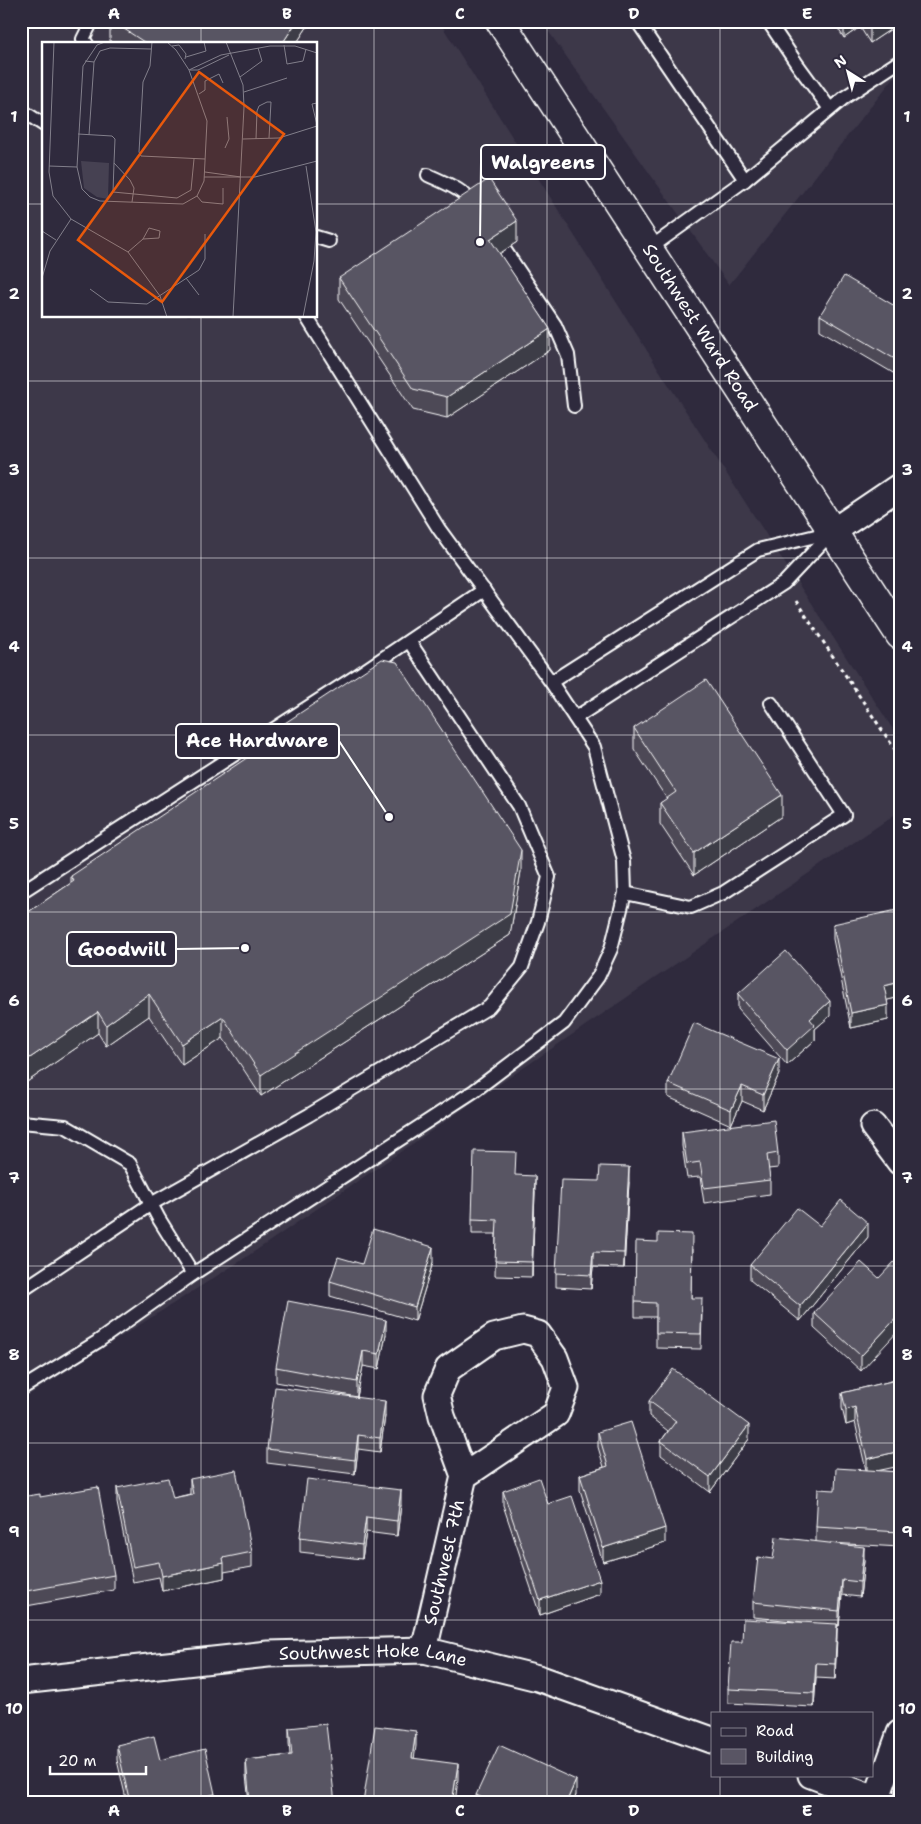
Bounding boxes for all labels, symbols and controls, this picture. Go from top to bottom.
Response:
text: A [108,3,120,24]
text: B [282,3,292,24]
text: C [455,3,465,24]
text: D [628,3,640,24]
text: E [802,3,812,24]
inset map [42,42,318,318]
north arrow [824,48,874,98]
text: N [831,51,850,72]
text: 1 [10,106,18,127]
text: 1 [903,106,911,127]
callout: Walgreens [481,145,605,179]
text: Walgreens [491,150,595,175]
street label: Southwest Ward Road [637,239,763,416]
text: 2 [8,283,20,304]
text: 2 [901,283,913,304]
text: 3 [8,459,20,480]
text: 3 [901,459,913,480]
text: 4 [8,636,20,657]
text: 4 [901,636,913,657]
callout: Ace Hardware [176,724,339,758]
text: Ace Hardware [186,728,328,753]
text: 5 [9,813,19,834]
text: 5 [902,813,912,834]
callout: Goodwill [67,932,176,966]
text: Goodwill [77,937,167,962]
text: 6 [8,990,20,1011]
text: 6 [901,990,913,1011]
text: 7 [8,1167,20,1188]
text: 7 [901,1167,913,1188]
text: 8 [8,1344,20,1365]
text: 8 [901,1344,913,1365]
street label: Southwest 7th [418,1497,470,1628]
text: 9 [8,1521,20,1542]
text: 9 [901,1521,913,1542]
street label: Southwest Hoke Lane [279,1638,470,1672]
text: 10 [5,1698,23,1719]
text: 10 [898,1698,916,1719]
legend [711,1712,874,1776]
text: Road [756,1721,794,1741]
scale bar [50,1744,146,1776]
text: Building [756,1747,813,1767]
text: 20 m [58,1751,97,1771]
text: A [108,1800,120,1821]
text: B [282,1800,292,1821]
text: C [455,1800,465,1821]
text: D [628,1800,640,1821]
text: E [802,1800,812,1821]

